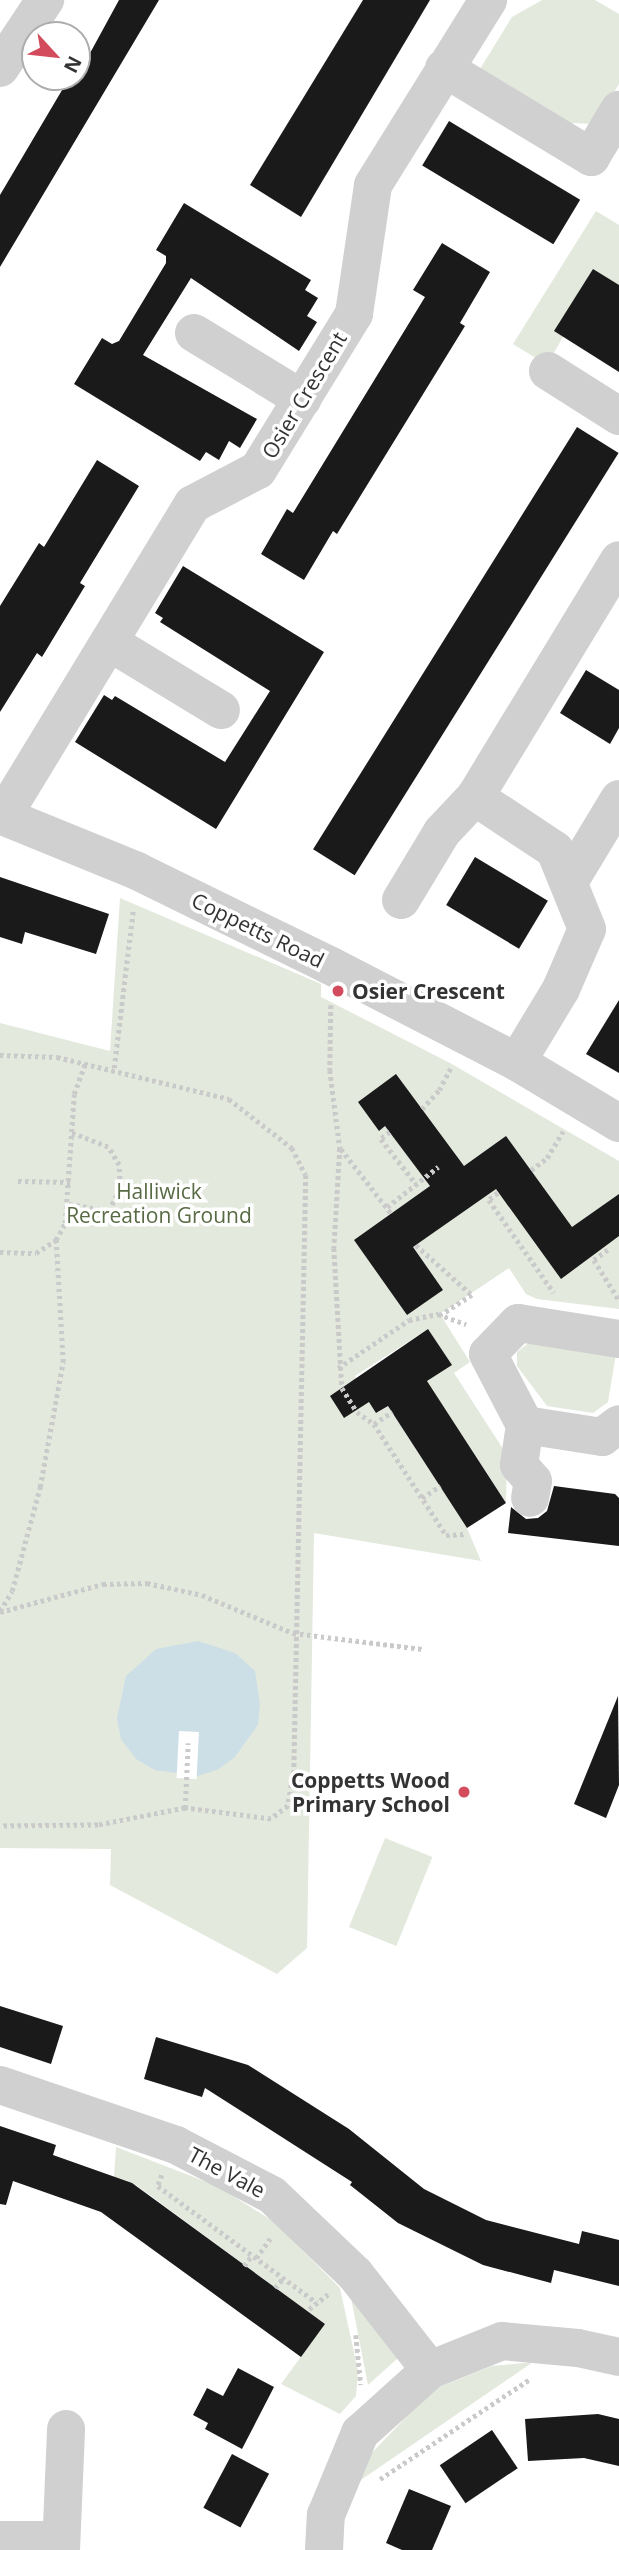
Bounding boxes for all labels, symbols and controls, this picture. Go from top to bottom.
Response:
north arrow [21,21,91,91]
text: N [58,52,88,77]
street label: Osier Crescent [256,327,352,463]
street label: Coppetts Road [188,887,328,973]
place label: Osier Crescent [352,978,505,1004]
marker: Osier Crescent [330,983,346,999]
park label: Halliwick Recreation Ground [66,1178,252,1228]
place label: Coppetts Wood Primary School [291,1767,450,1817]
marker: Coppetts Wood Primary School [456,1784,472,1800]
street label: The Vale [184,2141,270,2203]

